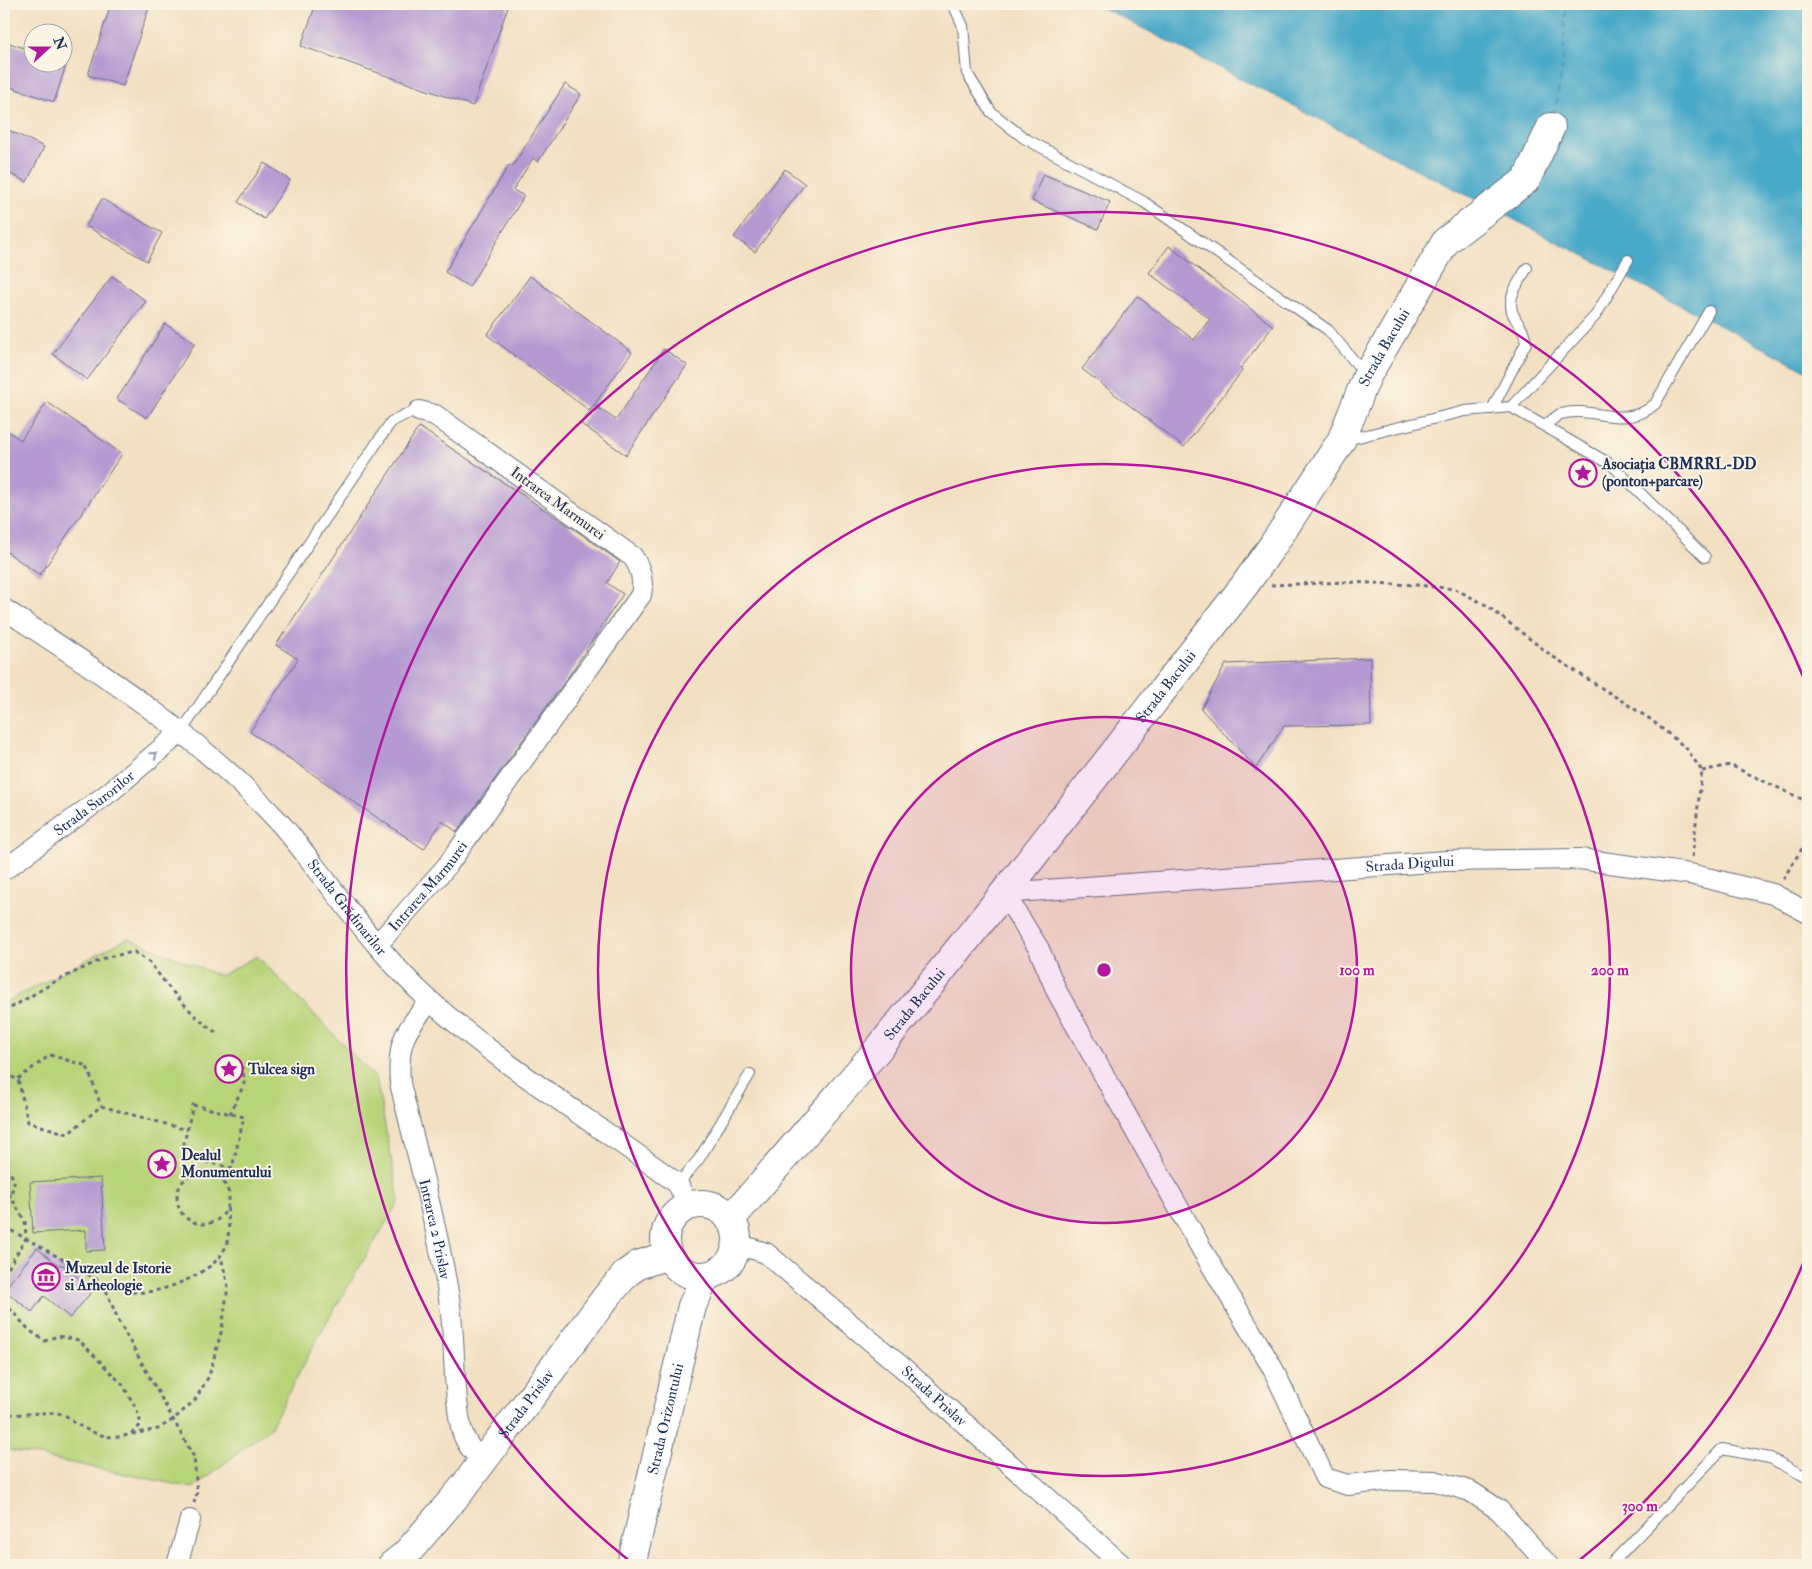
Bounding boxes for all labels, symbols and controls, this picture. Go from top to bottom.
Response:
north arrow [22,22,72,72]
text: N [49,34,70,53]
street label: Strada Bacului [1355,305,1414,389]
place label: Asociația CBMRRL-DD (ponton+parcare) [1601,455,1757,492]
place icon: Asociația CBMRRL-DD (ponton+parcare) [1568,458,1598,488]
street label: Intrarea Marmurei [507,463,609,544]
street label: Strada Bacului [1132,647,1200,727]
one-way arrow [148,753,157,761]
street label: Strada Surorilor [50,766,139,840]
street label: Intrarea Marmurei [385,837,472,935]
street label: Strada Digului [1365,852,1454,877]
street label: Strada Grădinarilor [303,856,391,960]
centre of rings [1095,961,1113,979]
text: 100 m [1339,961,1375,980]
text: 200 m [1591,961,1629,980]
street label: Strada Bacului [880,965,950,1044]
place icon: Tulcea sign [214,1054,244,1084]
place label: Tulcea sign [247,1060,315,1080]
place label: Dealul Monumentului [180,1146,272,1182]
place icon: Dealul Monumentului [147,1149,177,1179]
street label: Intrarea 2 Prislav [414,1177,455,1281]
place label: Muzeul de Istorie si Arheologie [64,1259,172,1296]
museum icon: Muzeul de Istorie si Arheologie [31,1262,61,1292]
street label: Strada Orizontului [644,1362,688,1477]
street label: Strada Prislav [897,1362,971,1431]
street label: Strada Prislav [494,1366,559,1442]
text: 300 m [1622,1497,1658,1516]

